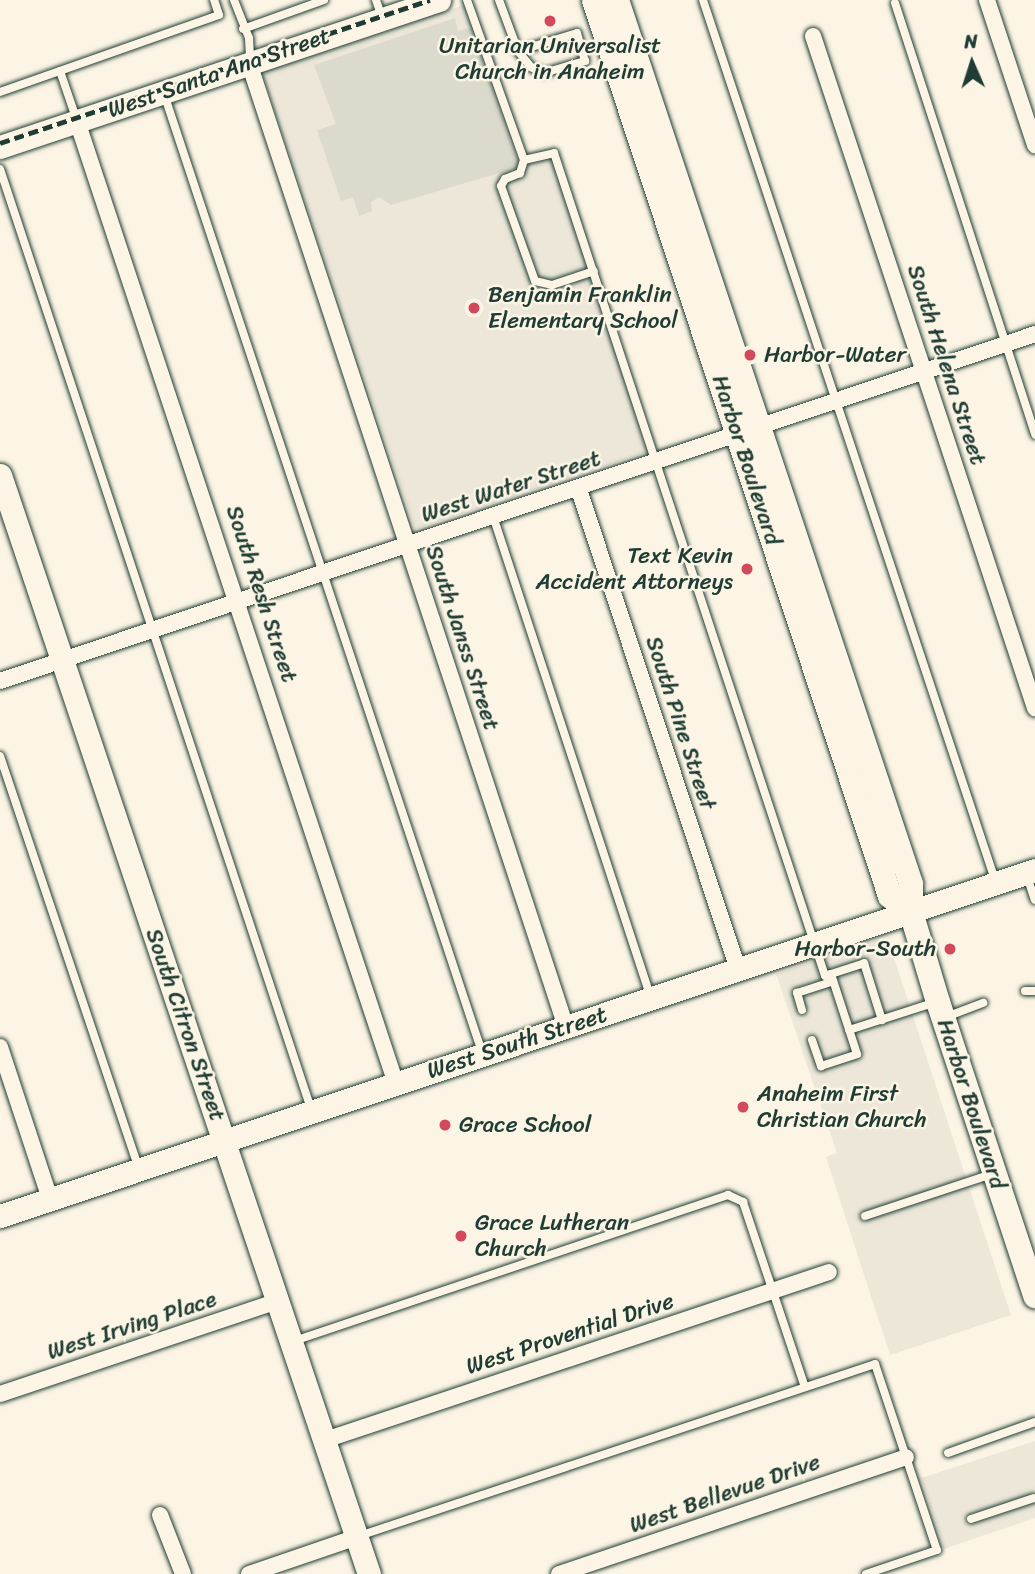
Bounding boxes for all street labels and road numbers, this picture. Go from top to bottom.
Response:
street label: West Santa Ana Street [104,22,334,124]
street label: South Helena Street [900,261,992,469]
street label: Harbor Boulevard [706,372,786,548]
street label: West Water Street [417,445,605,529]
street label: South Resh Street [219,500,303,688]
street label: South Janss Street [419,541,505,735]
street label: South Pine Street [638,631,722,815]
street label: South Citron Street [139,924,231,1126]
street label: West South Street [423,1001,611,1085]
street label: Harbor Boulevard [931,1016,1011,1192]
street label: West Irving Place [43,1285,221,1367]
street label: West Provential Drive [462,1287,678,1381]
street label: West Bellevue Drive [626,1448,824,1540]

